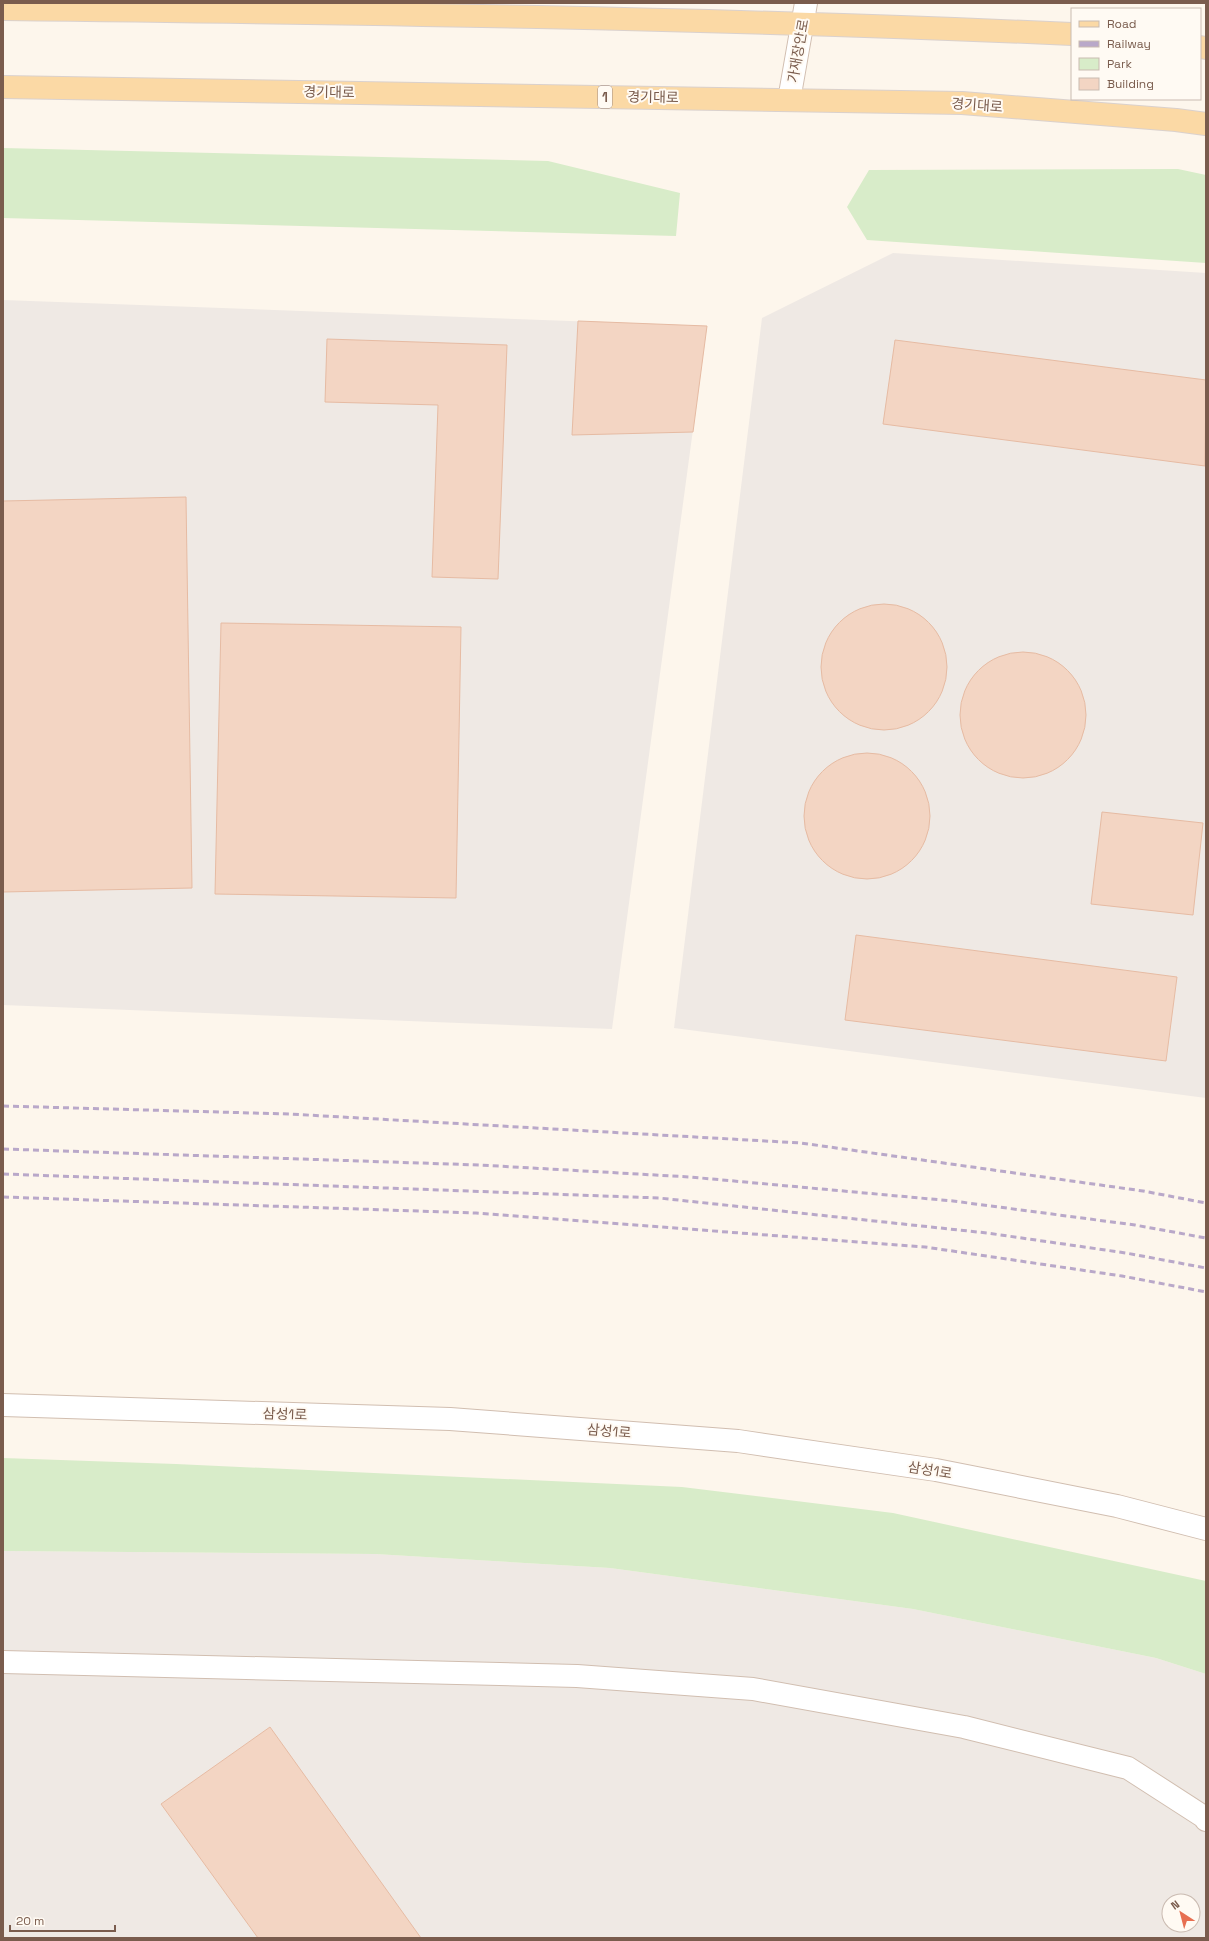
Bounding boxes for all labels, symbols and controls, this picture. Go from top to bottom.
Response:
legend [1071,8,1201,100]
text: Road [1107,16,1136,32]
street label: 가재장안로 [784,18,812,84]
text: Railway [1107,36,1151,52]
text: Park [1107,56,1132,72]
text: Building [1107,76,1154,92]
street label: 경기대로 [303,83,355,101]
road number: 1 [598,86,612,108]
street label: 경기대로 [627,88,679,106]
street label: 경기대로 [951,94,1003,116]
street label: 삼성1로 [262,1404,308,1424]
street label: 삼성1로 [586,1420,632,1442]
street label: 삼성1로 [907,1458,953,1482]
north arrow [1161,1893,1201,1933]
text: N [1168,1897,1182,1913]
scale bar [10,1907,115,1933]
text: 20 m [16,1913,44,1929]

